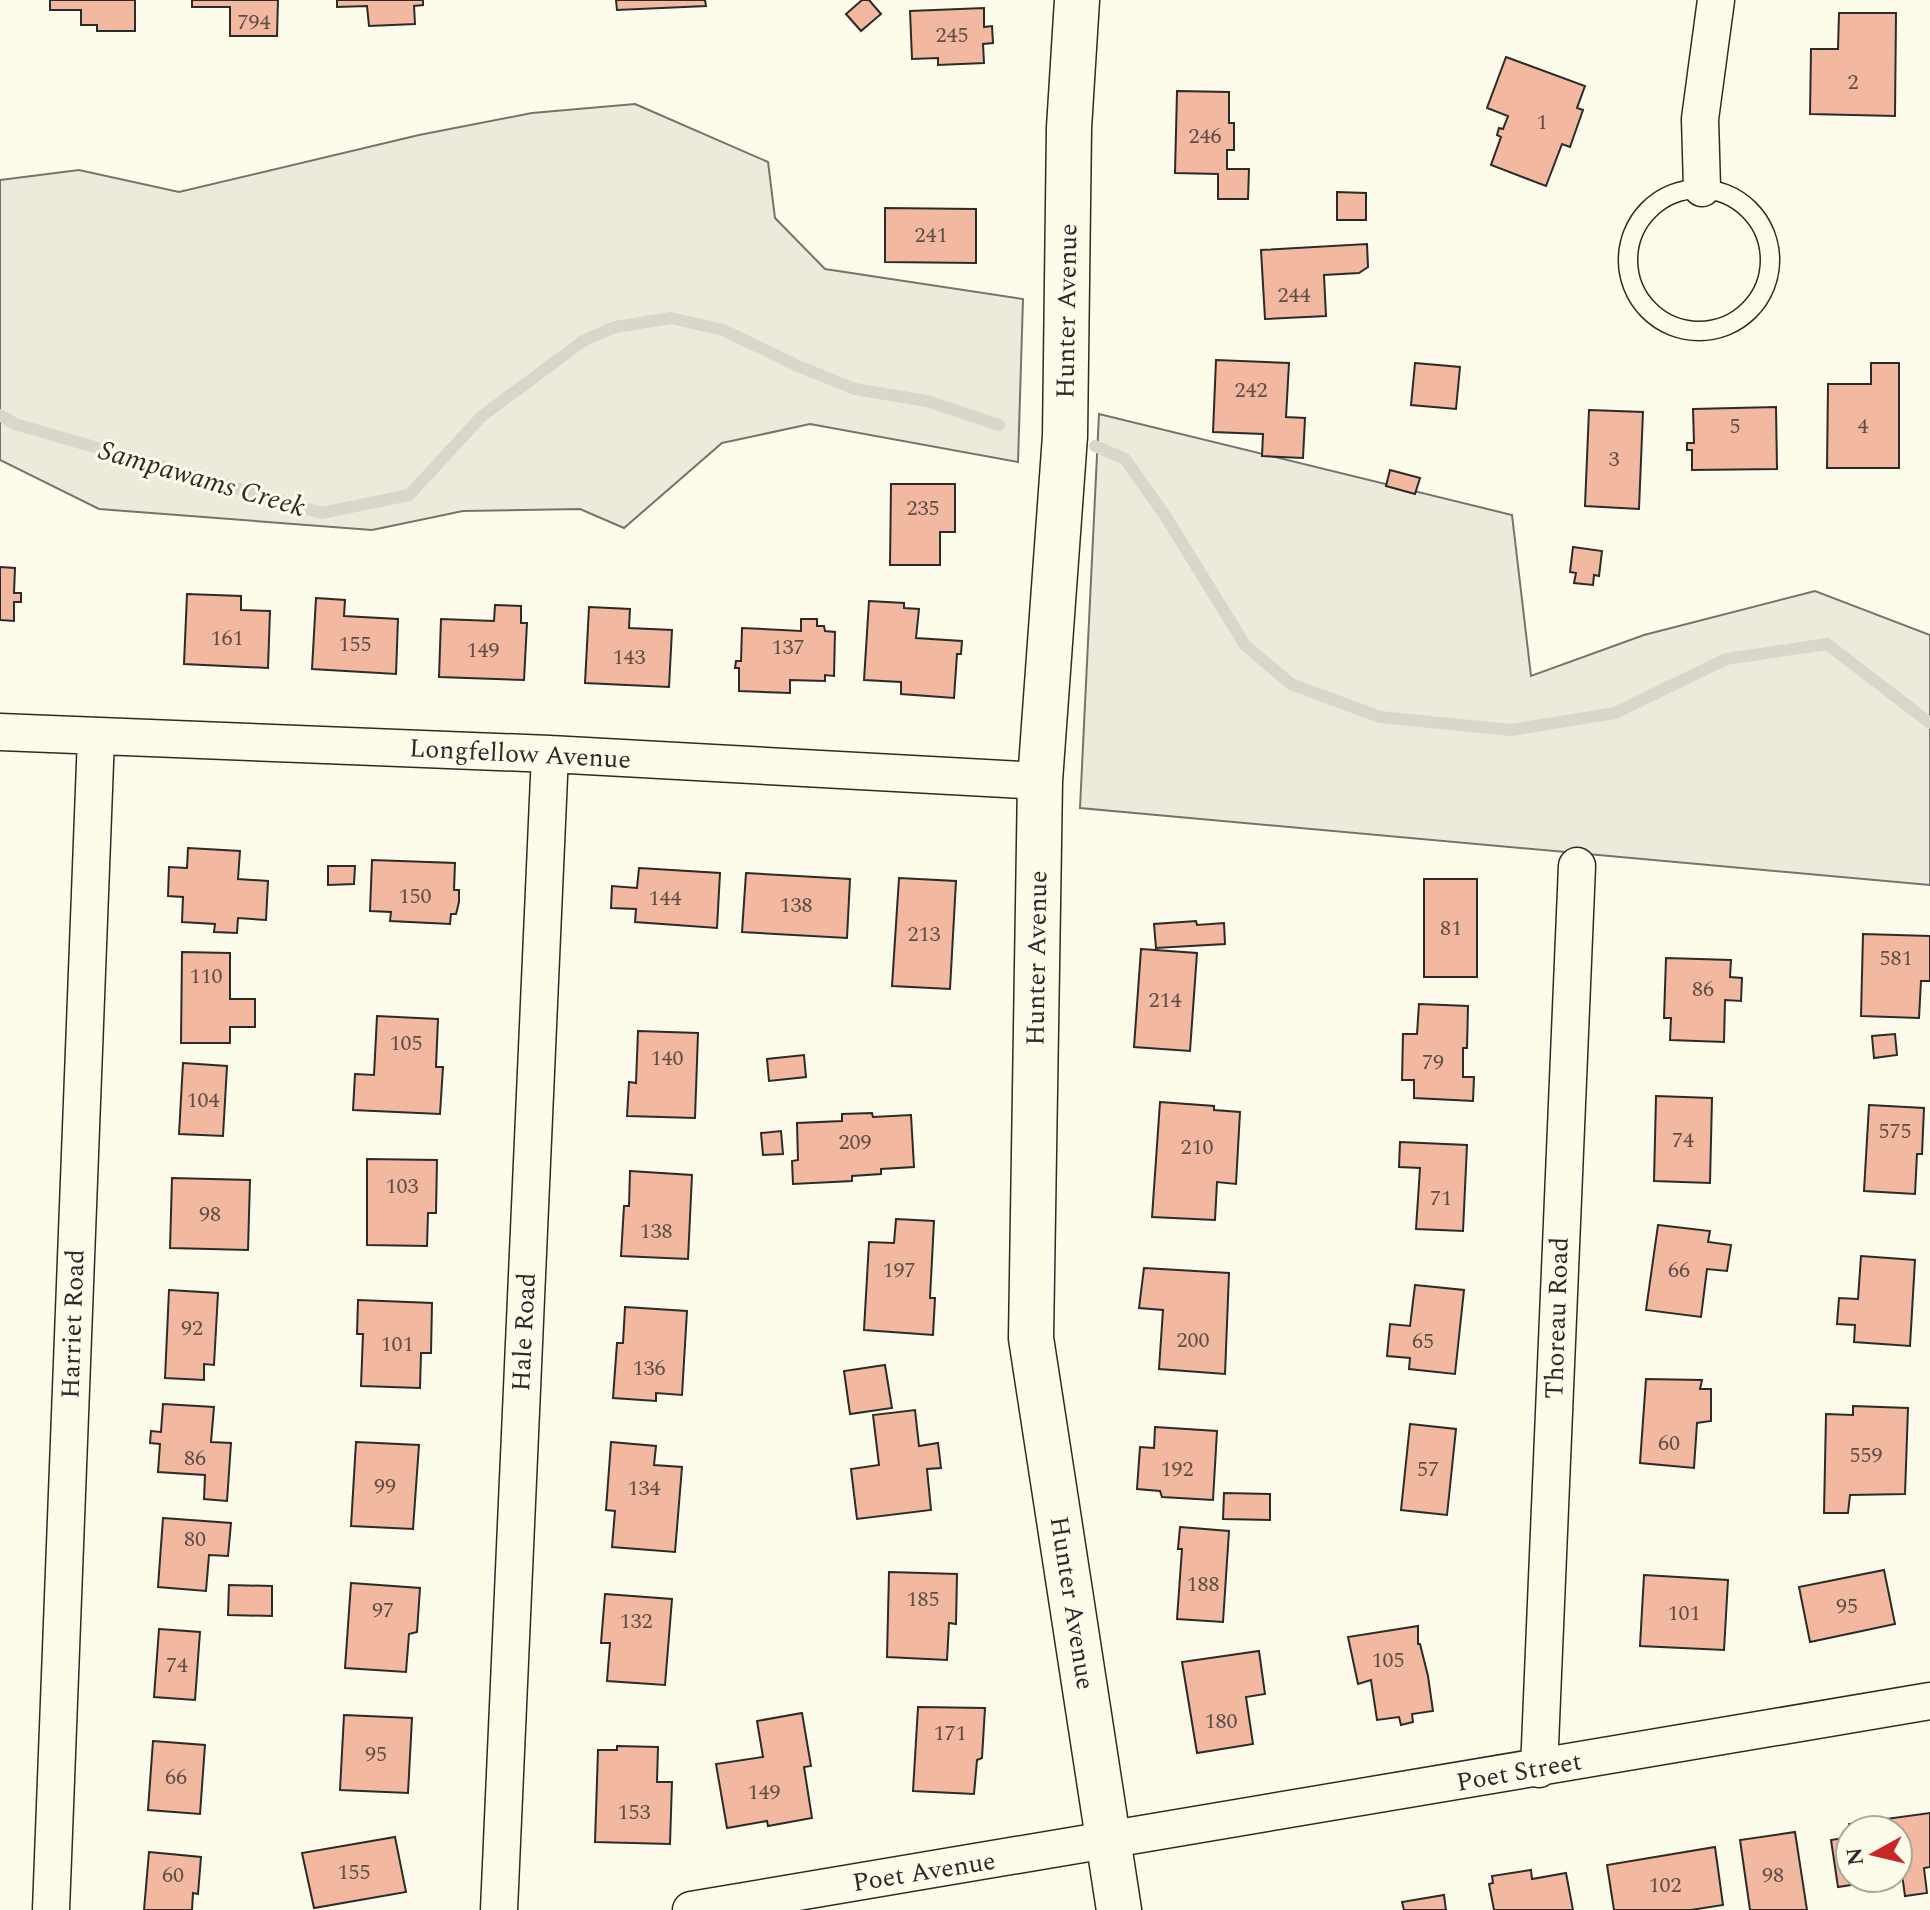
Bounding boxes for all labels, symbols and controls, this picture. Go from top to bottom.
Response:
house number: 794 [237,6,271,39]
house number: 245 [935,19,969,52]
house number: 2 [1847,66,1859,99]
house number: 1 [1536,106,1548,139]
house number: 246 [1188,120,1222,153]
house number: 241 [914,219,948,252]
street label: Hunter Avenue [1045,223,1089,399]
house number: 244 [1277,279,1311,312]
house number: 242 [1234,374,1268,407]
house number: 5 [1729,410,1741,443]
house number: 4 [1857,410,1869,443]
water label: Sampawams Creek [94,429,310,529]
house number: 3 [1608,443,1620,476]
house number: 235 [906,492,940,525]
house number: 161 [210,622,244,655]
house number: 155 [338,628,372,661]
house number: 137 [771,631,805,664]
house number: 149 [466,634,500,667]
house number: 143 [612,641,646,674]
street label: Longfellow Avenue [408,728,632,780]
street label: Hunter Avenue [1015,870,1059,1046]
house number: 150 [398,880,432,913]
house number: 144 [648,882,682,915]
house number: 138 [779,889,813,922]
house number: 81 [1440,912,1462,945]
house number: 213 [907,918,941,951]
house number: 581 [1879,942,1913,975]
house number: 110 [189,960,223,993]
house number: 86 [1692,973,1714,1006]
house number: 214 [1148,984,1182,1017]
house number: 105 [389,1027,423,1060]
house number: 140 [650,1042,684,1075]
house number: 79 [1422,1046,1444,1079]
house number: 104 [186,1084,220,1117]
house number: 575 [1878,1115,1912,1148]
house number: 74 [1672,1124,1694,1157]
house number: 209 [838,1126,872,1159]
house number: 210 [1180,1131,1214,1164]
house number: 103 [385,1170,419,1203]
house number: 71 [1430,1182,1452,1215]
house number: 98 [199,1198,221,1231]
house number: 138 [639,1215,673,1248]
street label: Thoreau Road [1534,1236,1580,1400]
street label: Harriet Road [50,1249,96,1399]
house number: 197 [882,1254,916,1287]
house number: 66 [1668,1254,1690,1287]
street label: Hale Road [501,1272,547,1392]
house number: 92 [181,1312,203,1345]
house number: 200 [1176,1324,1210,1357]
house number: 65 [1412,1325,1434,1358]
house number: 101 [380,1328,414,1361]
house number: 136 [632,1352,666,1385]
house number: 60 [1658,1427,1680,1460]
house number: 559 [1849,1439,1883,1472]
house number: 86 [184,1442,206,1475]
house number: 192 [1160,1453,1194,1486]
house number: 57 [1417,1453,1439,1486]
house number: 99 [374,1470,396,1503]
house number: 134 [627,1472,661,1505]
street label: Hunter Avenue [1039,1513,1105,1693]
house number: 80 [184,1523,206,1556]
house number: 188 [1186,1568,1220,1601]
house number: 185 [906,1583,940,1616]
house number: 95 [1836,1590,1858,1623]
house number: 97 [372,1594,394,1627]
house number: 101 [1667,1597,1701,1630]
house number: 132 [619,1605,653,1638]
house number: 105 [1371,1644,1405,1677]
house number: 74 [166,1649,188,1682]
house number: 180 [1204,1705,1238,1738]
house number: 171 [933,1717,967,1750]
house number: 95 [365,1738,387,1771]
street label: Poet Street [1453,1741,1585,1803]
house number: 66 [165,1761,187,1794]
house number: 149 [747,1776,781,1809]
house number: 153 [617,1796,651,1829]
north arrow [1834,1814,1914,1894]
street label: Poet Avenue [850,1841,998,1903]
text: N [1838,1845,1873,1868]
house number: 155 [337,1856,371,1889]
house number: 60 [162,1859,184,1892]
house number: 98 [1762,1859,1784,1892]
house number: 102 [1648,1869,1682,1902]

